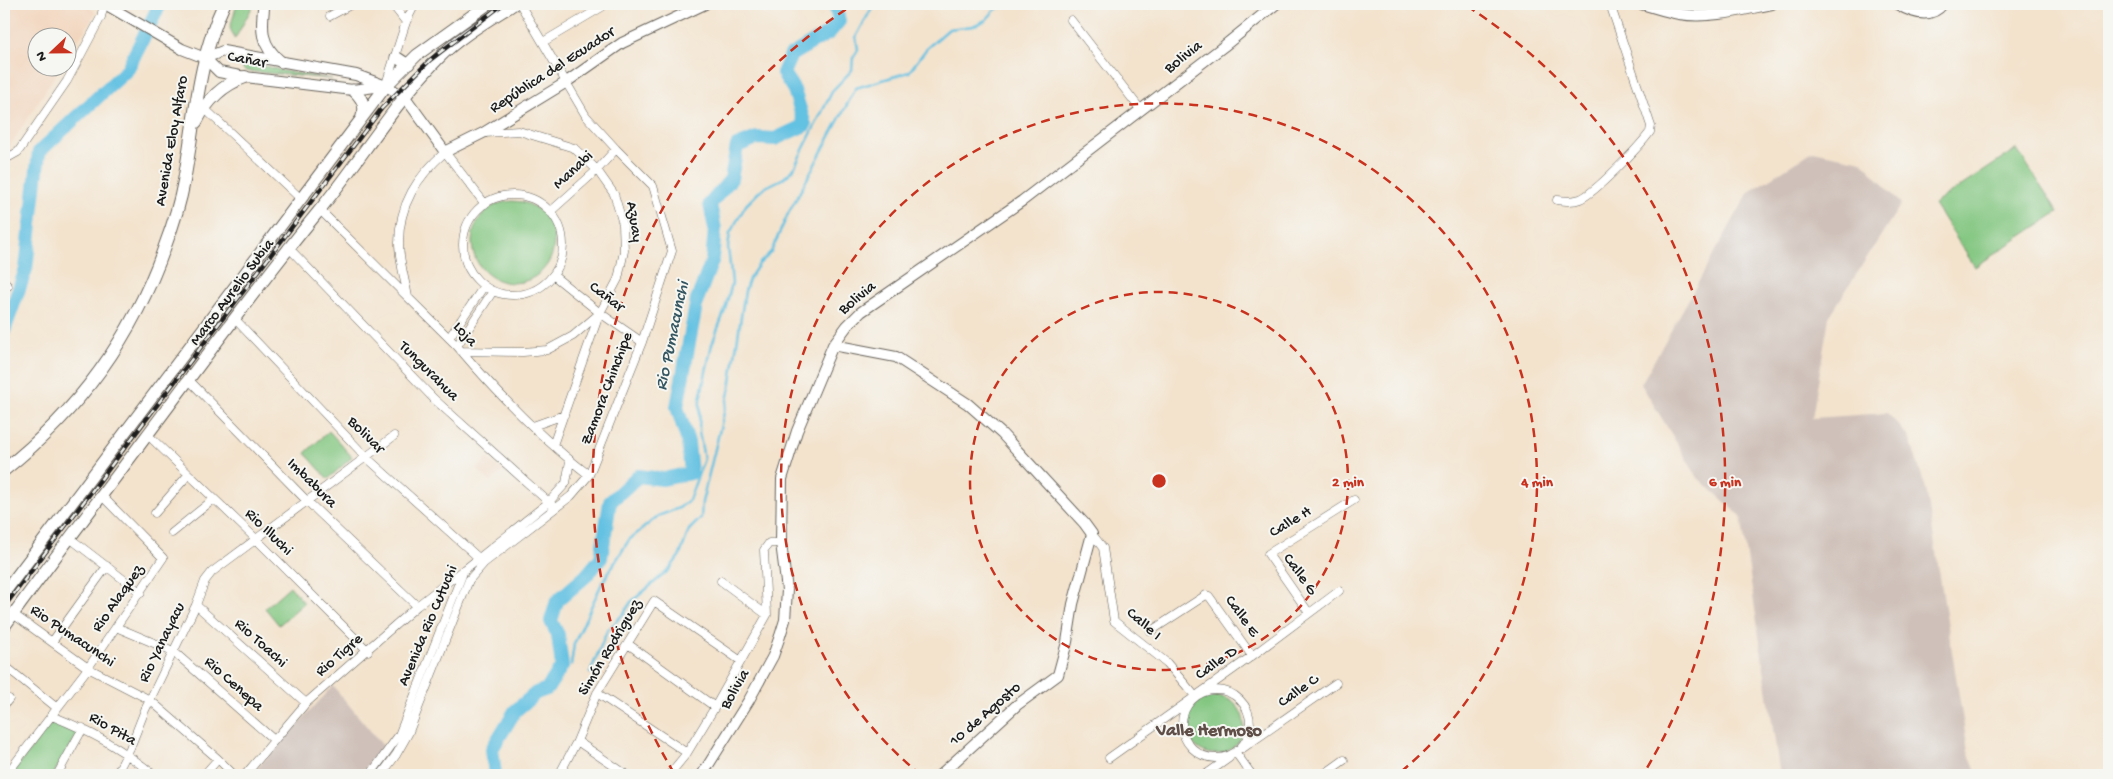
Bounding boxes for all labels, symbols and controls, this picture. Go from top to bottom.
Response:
street label: República del Ecuador [487,23,620,119]
north arrow [28,28,78,78]
street label: Bolivia [1160,37,1208,79]
street label: Cañar [226,48,270,74]
text: N [33,49,52,63]
street label: Avenida Eloy Alfaro [152,74,194,208]
street label: Manabi [550,148,598,194]
street label: Azuay [620,200,646,244]
street label: Marco Aurelio Subia [187,235,280,350]
street label: Bolivia [835,277,882,321]
street label: Cañar [584,278,629,318]
water label: Rio Pumacunchi [651,278,695,392]
street label: Loja [448,318,481,352]
street label: Zamora Chinchipe [578,329,638,448]
street label: Tungurahua [393,337,463,407]
street label: Bolivar [342,413,389,460]
street label: Imbabura [282,455,341,514]
centre of rings [1150,472,1168,490]
text: 2 min [1332,474,1365,492]
text: 4 min [1520,474,1554,492]
text: 6 min [1709,474,1742,492]
street label: Calle H [1266,503,1316,543]
street label: Rio Illuchi [240,505,296,561]
street label: Calle G [1278,551,1321,600]
street label: Rio Alaquez [89,561,150,636]
street label: Avenida Rio Cutuchi [395,563,463,689]
street label: Calle E [1220,593,1263,642]
street label: Simón Rodriguez [575,596,648,700]
street label: Rio Yanayacu [136,600,191,686]
street label: Rio Pumacunchi [26,602,118,672]
street label: Calle I [1121,605,1165,645]
street label: Rio Toachi [230,615,290,673]
street label: Rio Tigre [312,630,368,682]
street label: Calle D [1192,642,1242,685]
street label: Rio Cenepa [199,653,267,717]
street label: Bolivia [717,666,756,714]
street label: Calle C [1275,670,1324,713]
street label: 10 de Agosto [946,679,1026,752]
street label: Rio Pita [85,709,140,752]
district label: Valle Hermoso [1155,721,1262,742]

